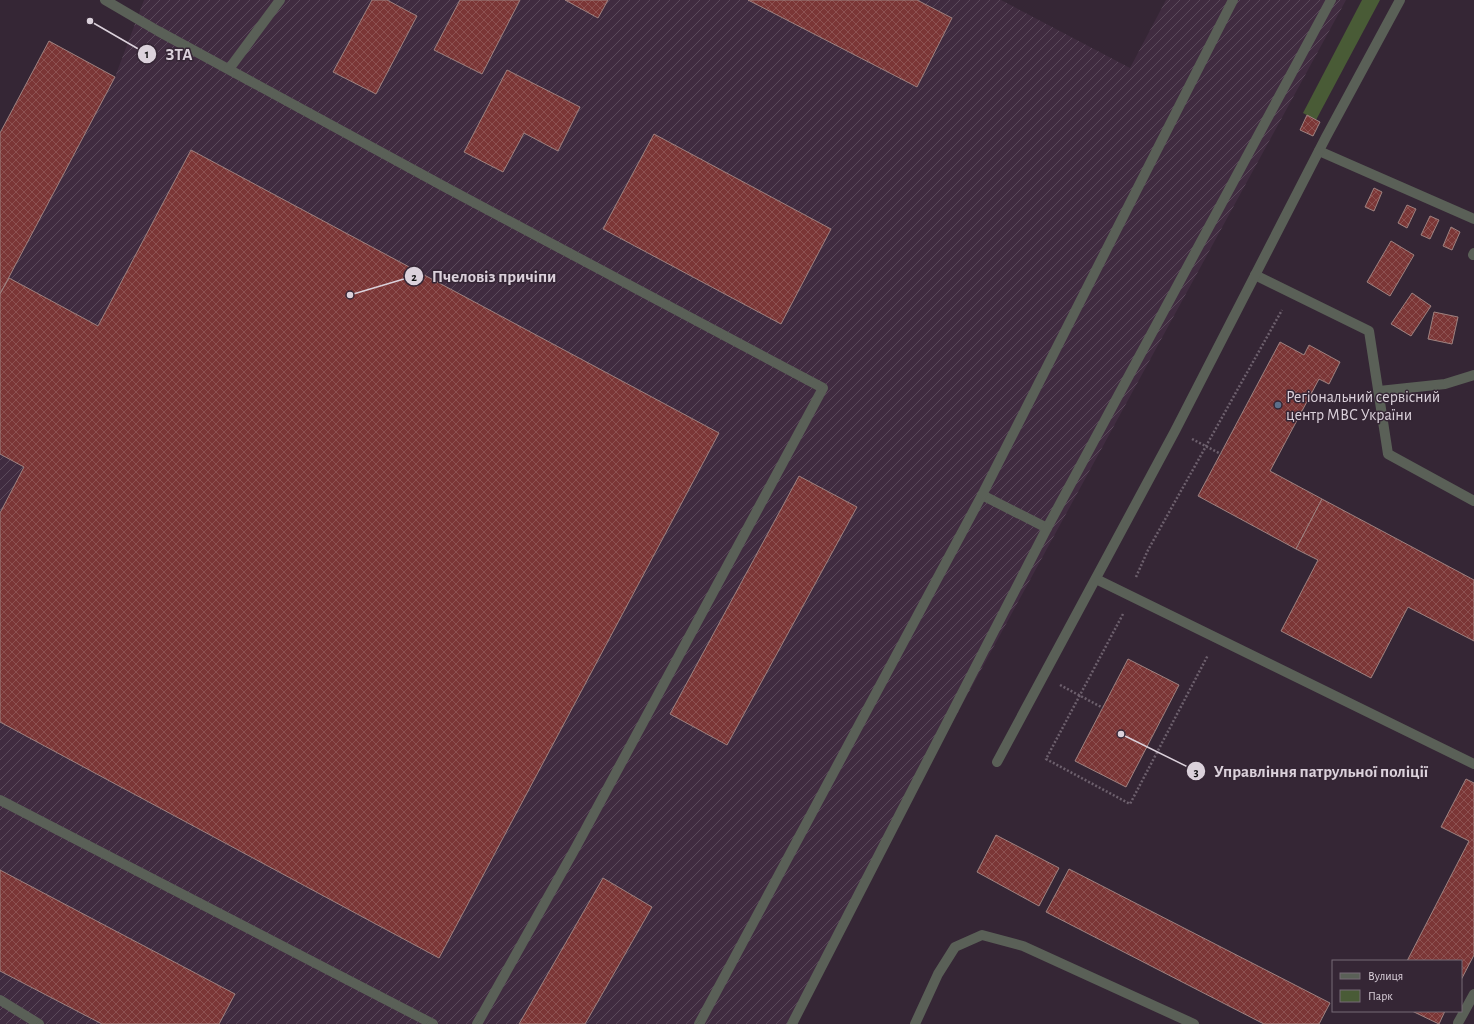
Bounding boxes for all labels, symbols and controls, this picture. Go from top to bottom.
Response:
callout: ЗТА [137,39,200,68]
text: ЗТА [166,46,193,63]
text: 1 [145,48,149,60]
callout: Пчеловіз причіпи [404,262,564,291]
text: Пчеловіз причіпи [432,268,556,285]
text: 2 [411,271,417,283]
place label: Регіональний сервісний центр МВС України [1286,389,1440,423]
marker: Регіональний сервісний центр МВС України [1273,400,1283,410]
callout: Управління патрульної поліції [1186,757,1436,786]
text: Управління патрульної поліції [1214,763,1429,781]
text: 3 [1193,766,1199,778]
legend [1332,960,1462,1012]
text: Вулиця [1368,970,1403,983]
text: Парк [1368,990,1393,1002]

